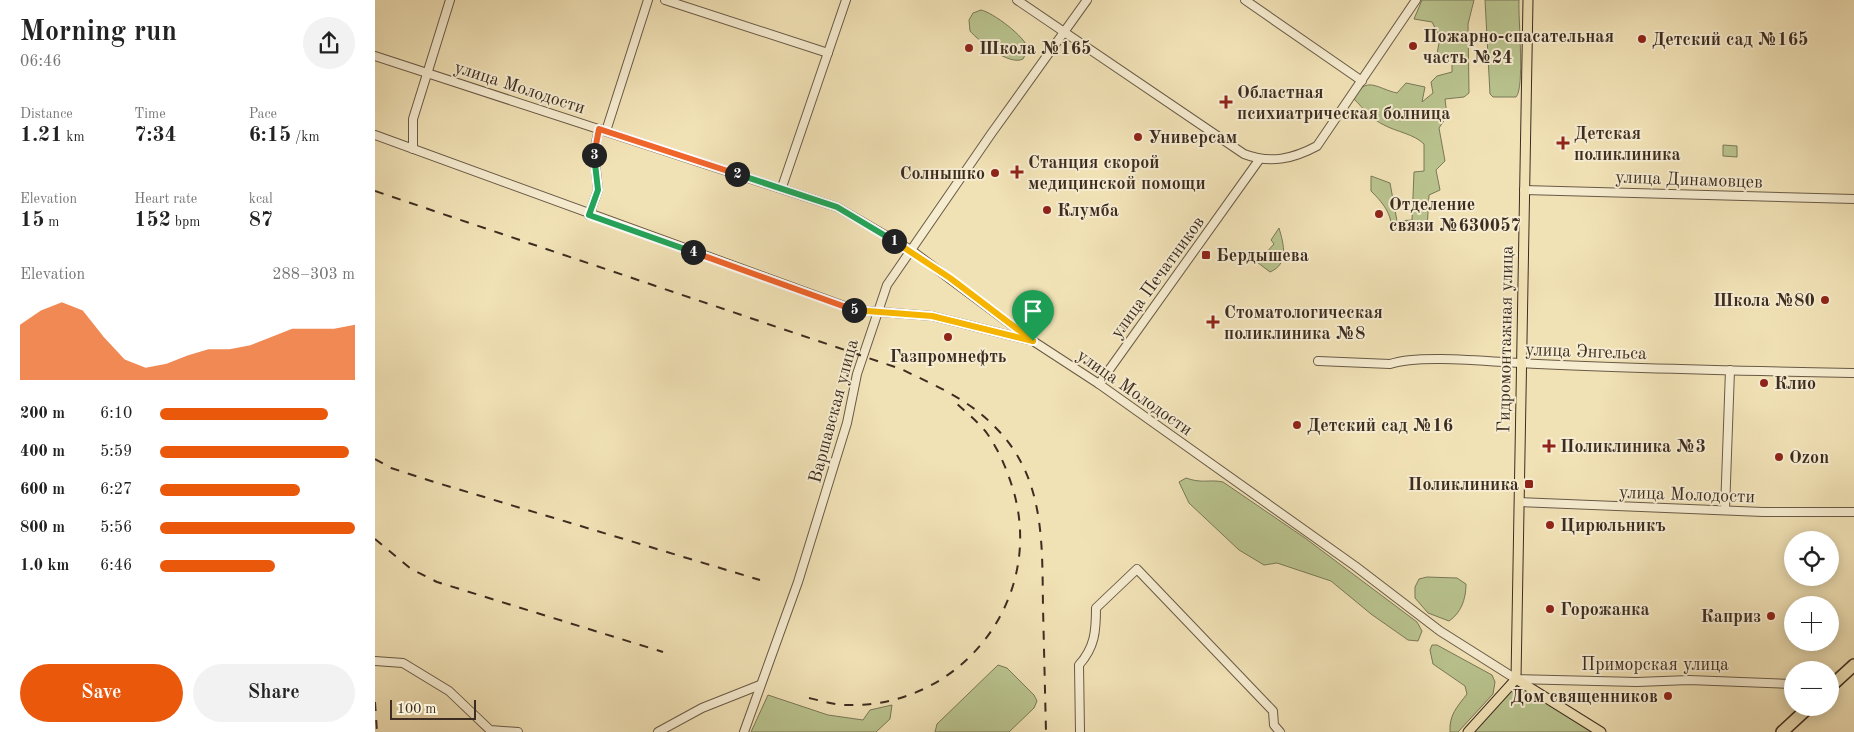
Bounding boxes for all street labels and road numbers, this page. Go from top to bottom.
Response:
street label: улица Молодости [452,58,587,118]
street label: улица Динамовцев [1615,168,1763,192]
street label: улица Печатников [1108,213,1208,342]
street label: Гидромонтажная улица [1495,245,1517,433]
street label: Варшавская улица [806,337,862,485]
street label: улица Энгельса [1525,341,1647,363]
street label: улица Молодости [1073,346,1195,439]
street label: улица Молодости [1619,484,1755,506]
street label: Приморская улица [1581,656,1729,674]

